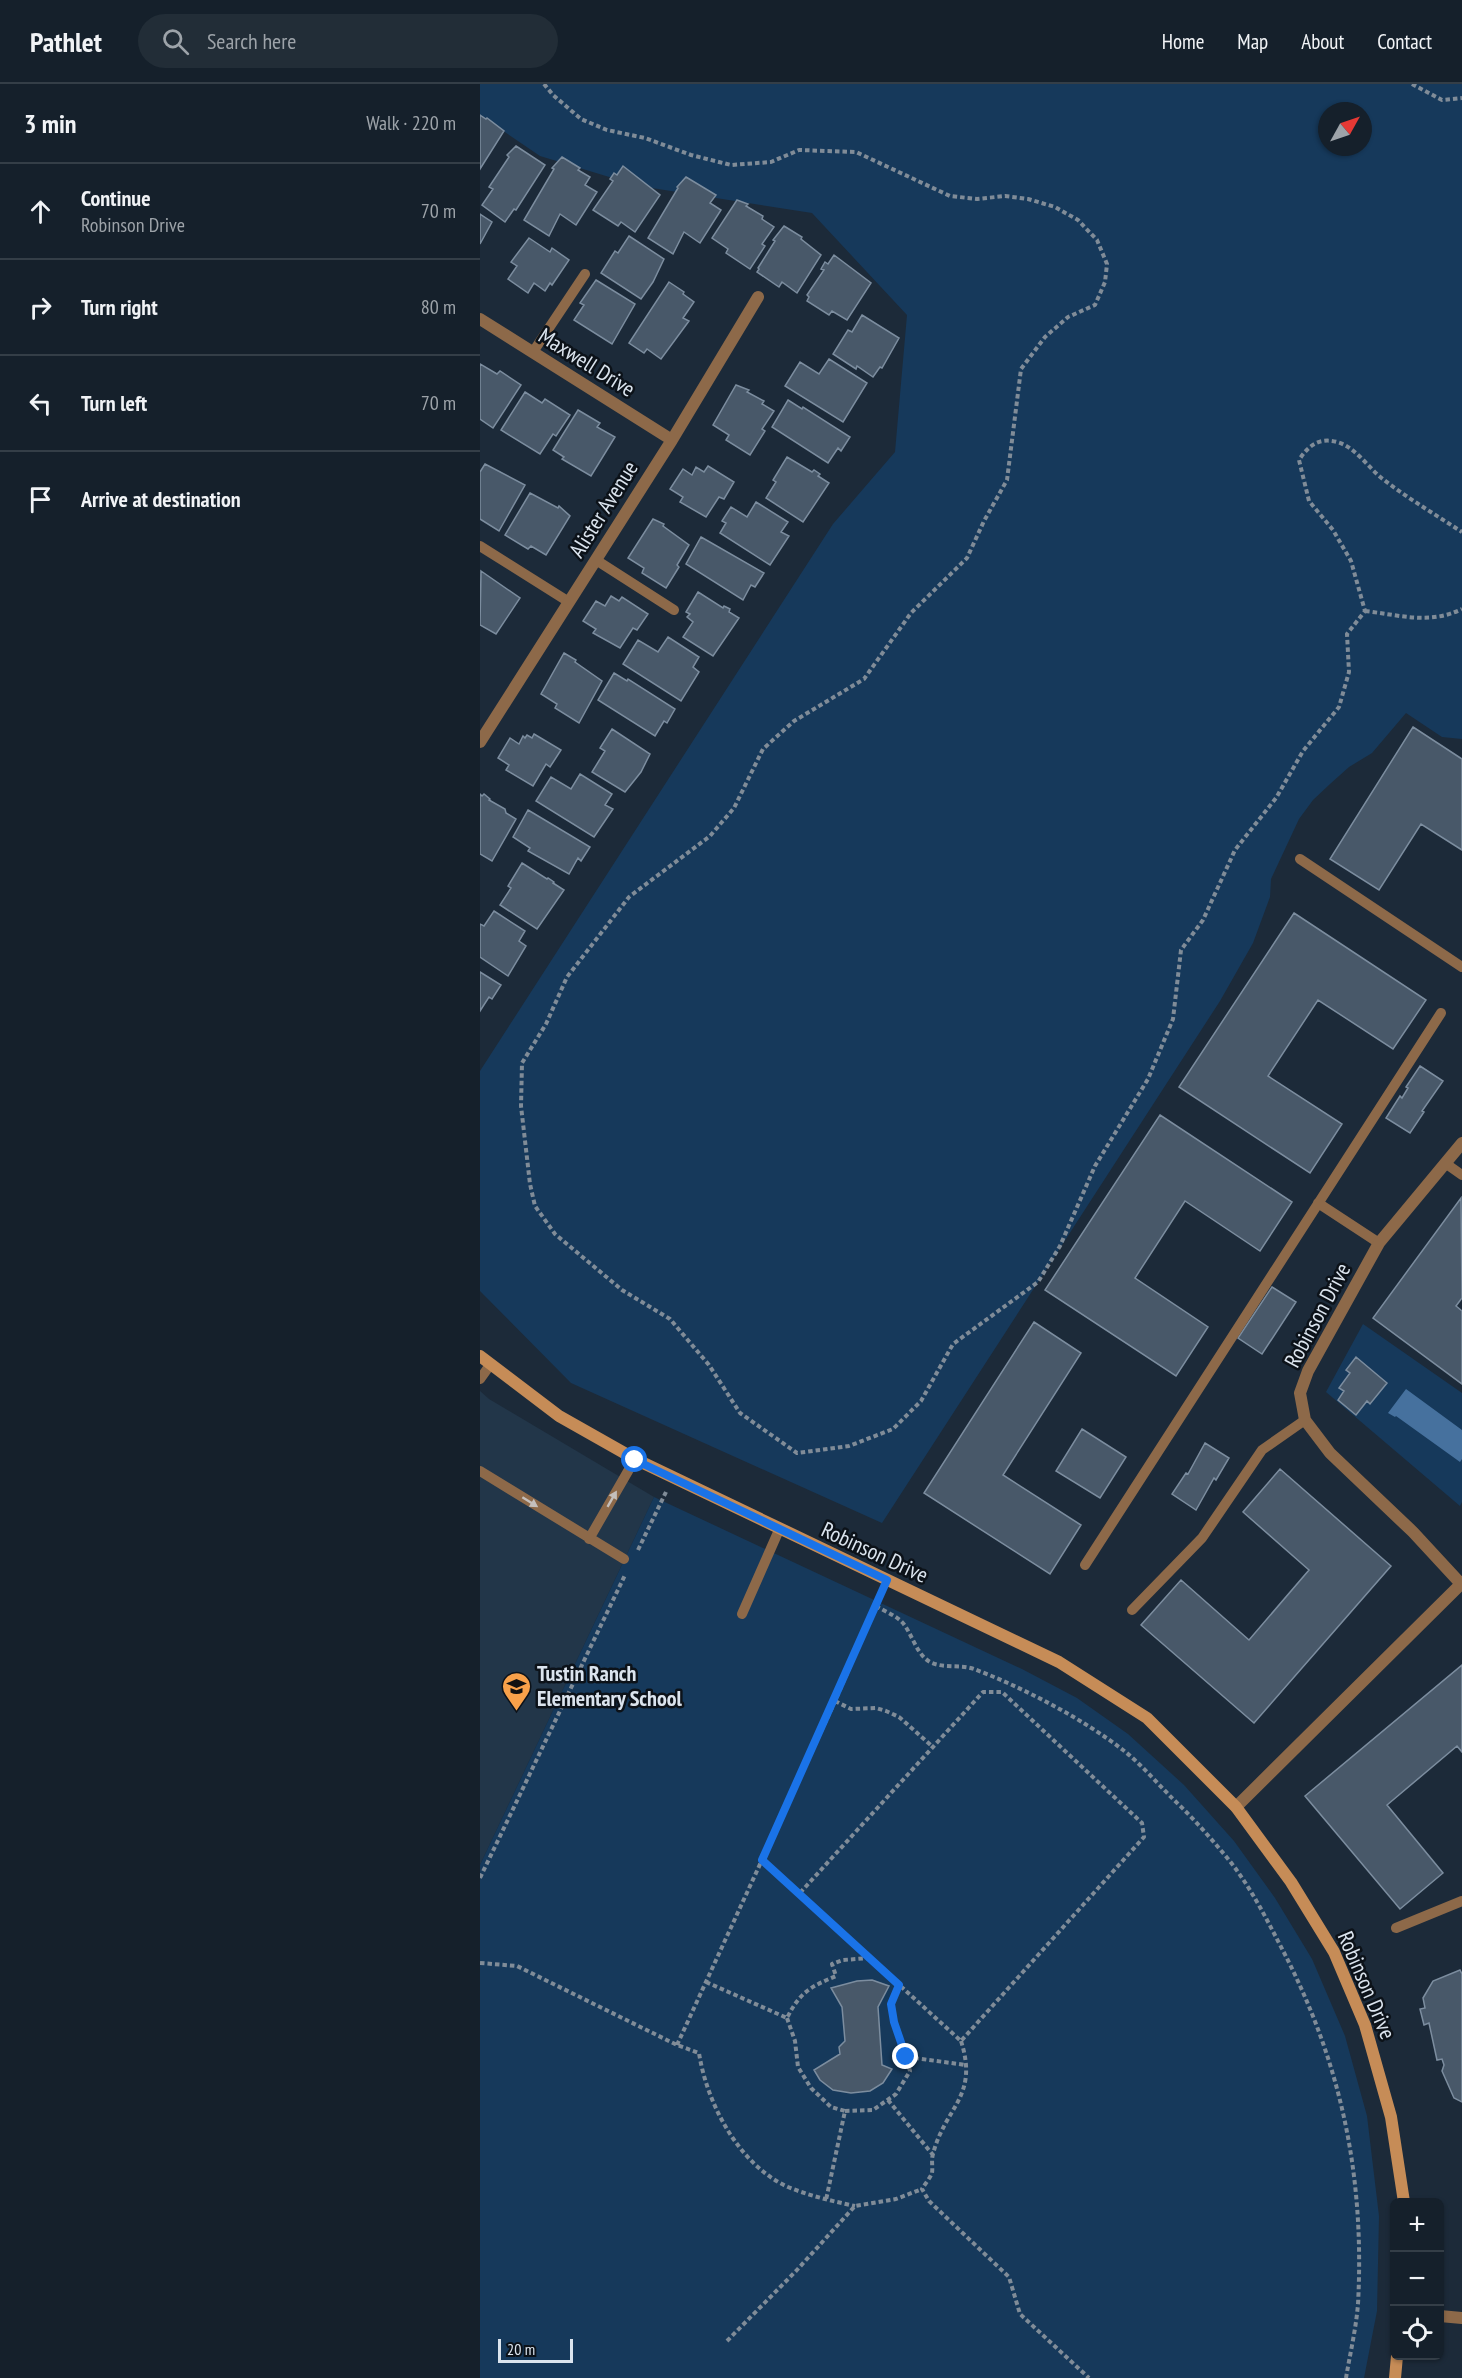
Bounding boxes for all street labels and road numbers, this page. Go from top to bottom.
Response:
street label: Maxwell Drive [534,321,640,403]
street label: Alister Avenue [562,456,644,562]
street label: Robinson Drive [1278,1258,1356,1372]
street label: Robinson Drive [817,1515,933,1589]
street label: Robinson Drive [1332,1927,1402,2043]

